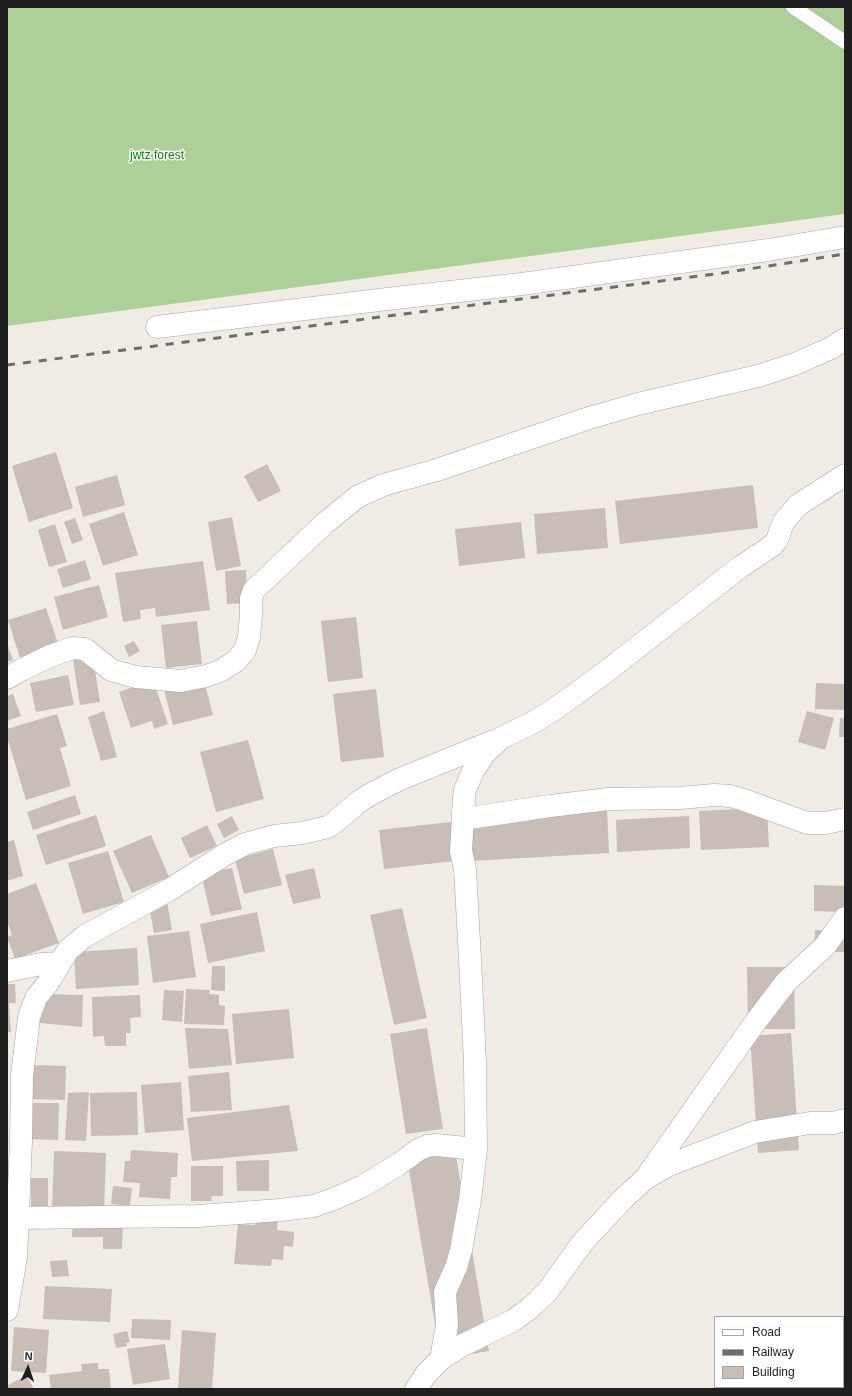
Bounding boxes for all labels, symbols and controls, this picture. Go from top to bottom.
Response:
park label: jwtz forest [130,149,184,163]
legend [714,1316,844,1388]
text: Road [752,1325,781,1339]
text: Railway [752,1345,794,1359]
north arrow [8,1348,48,1388]
text: N [24,1350,33,1362]
text: Building [752,1365,795,1379]

